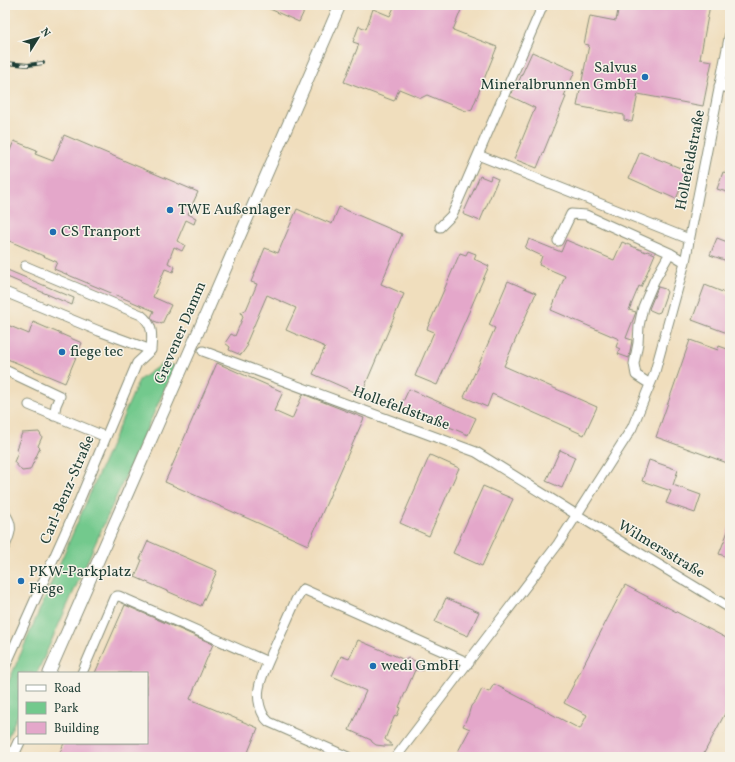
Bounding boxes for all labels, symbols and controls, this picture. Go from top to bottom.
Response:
north arrow [18,18,58,58]
text: N [36,25,53,41]
place label: Salvus Mineralbrunnen GmbH [481,58,637,96]
marker: Salvus Mineralbrunnen GmbH [640,72,650,82]
street label: Hollefeldstraße [671,108,711,212]
place label: TWE Außenlager [178,200,291,221]
marker: TWE Außenlager [165,205,175,215]
place label: CS Tranport [61,222,141,243]
marker: CS Tranport [48,227,58,237]
street label: Grevener Damm [150,279,212,387]
place label: fiege tec [70,342,124,363]
marker: fiege tec [57,347,67,357]
street label: Hollefeldstraße [350,382,452,436]
street label: Carl-Benz-Straße [36,432,100,548]
street label: Wilmersstraße [613,516,709,584]
place label: PKW-Parkplatz Fiege [29,562,131,600]
marker: PKW-Parkplatz Fiege [16,576,26,586]
place label: wedi GmbH [381,656,459,677]
marker: wedi GmbH [368,661,378,671]
legend [18,672,148,744]
text: Road [54,681,81,697]
text: Park [54,701,79,717]
text: Building [54,721,99,737]

